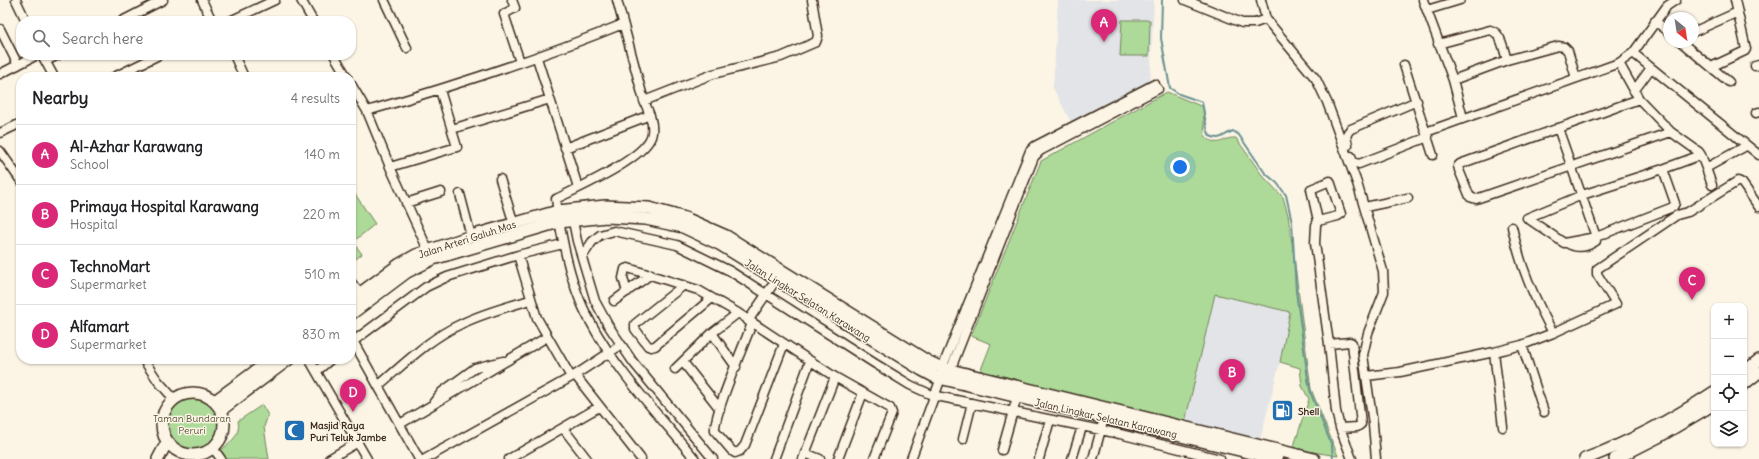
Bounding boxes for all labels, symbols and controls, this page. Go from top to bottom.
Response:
pin: A [1091,9,1117,42]
north arrow [1663,12,1699,48]
search box [16,16,356,60]
icon: search [30,27,52,49]
text: Search here [62,29,143,48]
text: Nearby [32,87,88,109]
text: 4 results [291,90,340,107]
text: Al-Azhar Karawang [70,137,203,156]
text: A [41,146,49,163]
text: 140 m [304,146,340,163]
text: School [70,156,109,173]
your location [1170,157,1190,177]
text: Primaya Hospital Karawang [70,197,259,216]
text: B [41,206,49,223]
text: 220 m [303,206,340,223]
text: Hospital [70,216,118,233]
street label: Jalan Arteri Galuh Mas [417,217,518,261]
street label: Jalan Lingkar Selatan Karawang [742,256,873,345]
text: TechnoMart [70,257,150,276]
text: C [41,266,49,283]
text: 510 m [304,266,340,283]
pin: C [1679,267,1705,300]
text: Supermarket [70,276,147,293]
map controls [1711,303,1747,447]
button: + [1711,303,1747,339]
text: Alfamart [70,317,129,336]
text: D [40,326,50,343]
text: 830 m [302,326,340,343]
text: Supermarket [70,336,147,353]
button: − [1711,339,1747,375]
pin: B [1219,359,1245,392]
button: locate [1711,375,1747,411]
pin: D [340,379,366,412]
street label: Jalan Lingkar Selatan Karawang [1033,396,1178,441]
fuel station icon: Shell [1270,398,1296,424]
place label: Shell [1298,405,1319,418]
button: layers [1711,411,1747,447]
park label: Taman Bundaran Peruri [153,412,231,437]
mosque icon: Masjid Raya Puri Teluk Jambe [281,418,307,444]
place label: Masjid Raya Puri Teluk Jambe [310,419,387,444]

